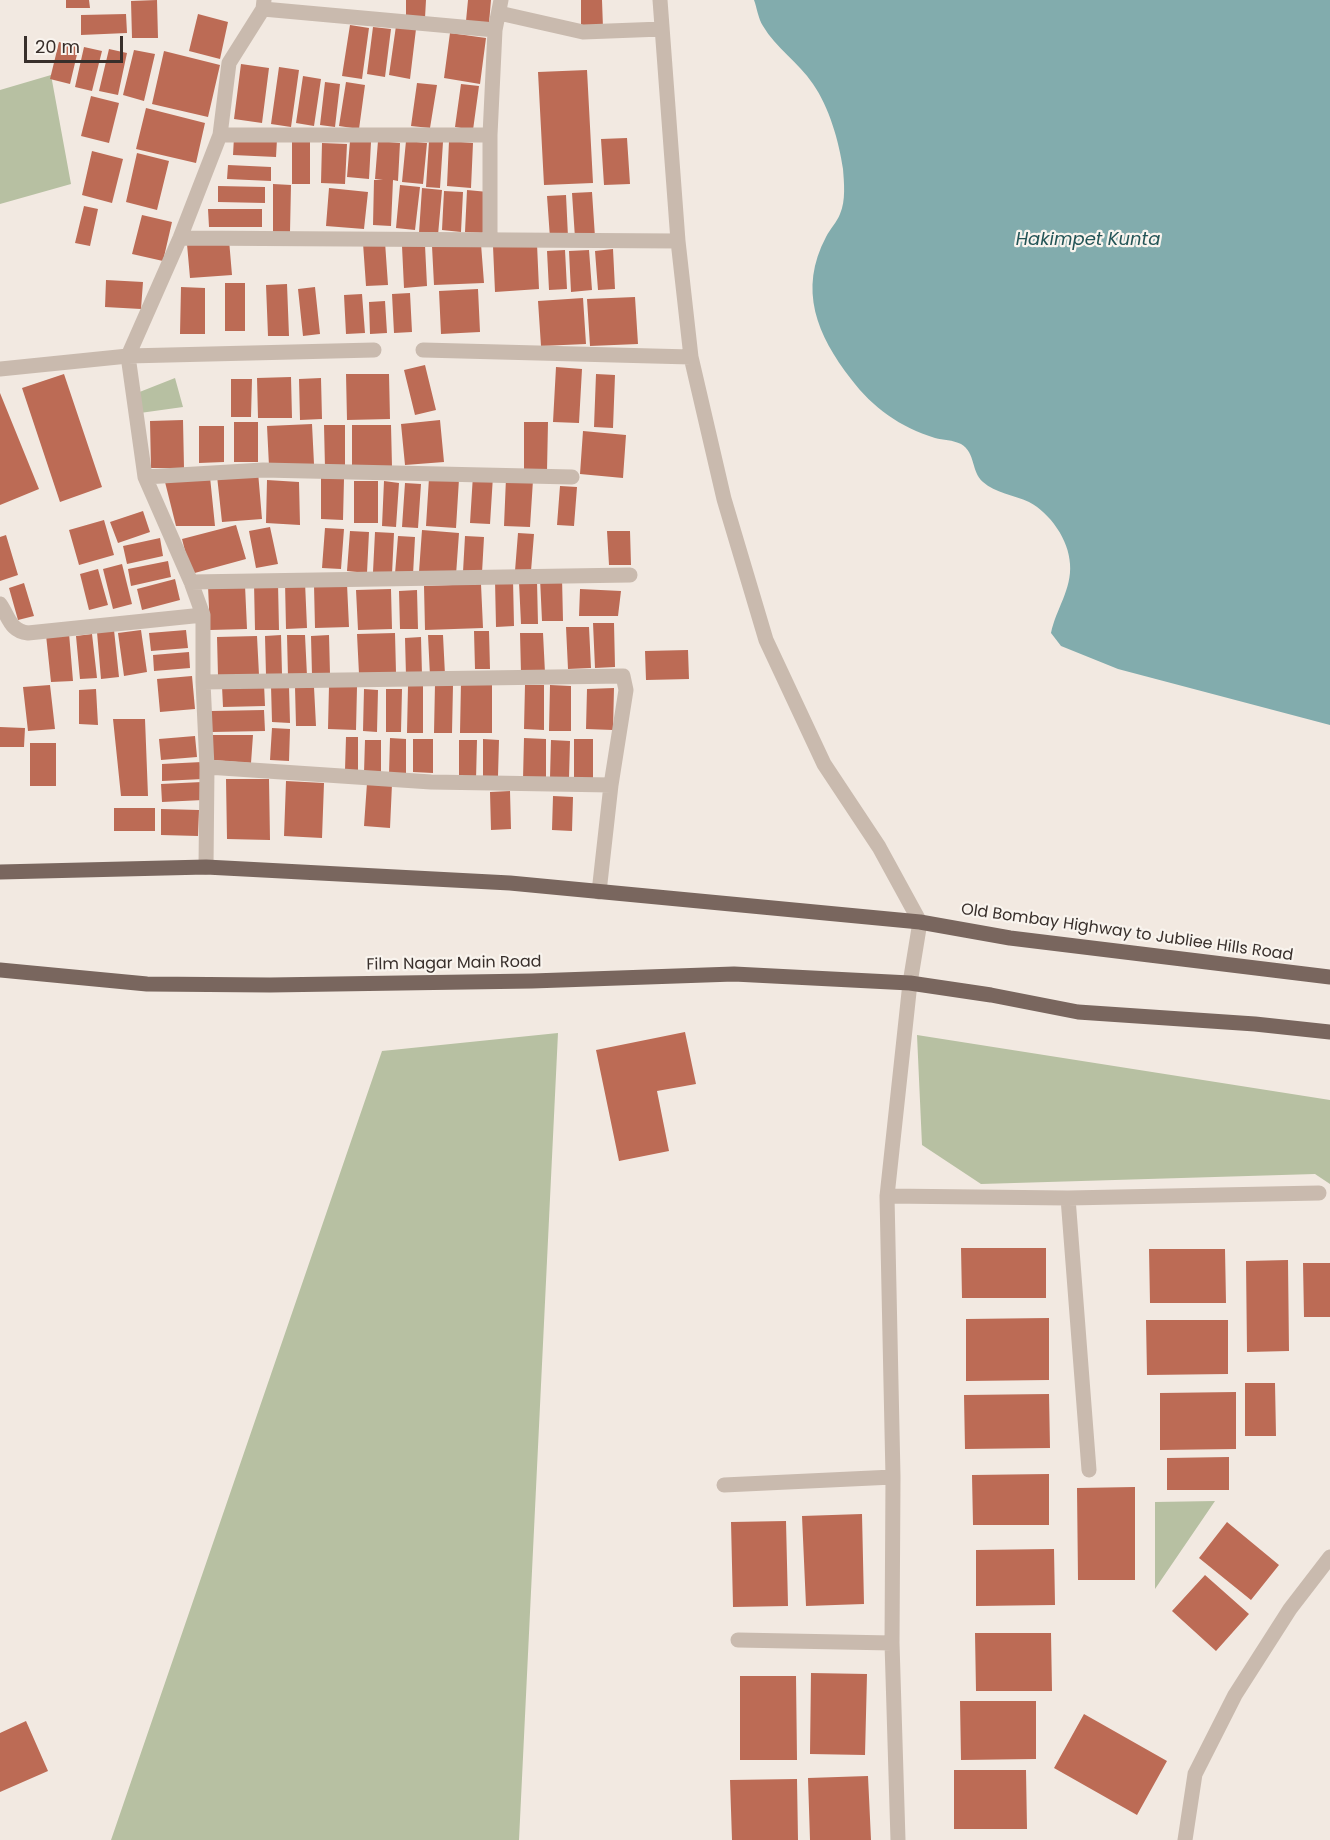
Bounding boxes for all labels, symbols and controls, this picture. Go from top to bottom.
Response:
scale bar [27,24,126,62]
text: 20 m [35,34,80,59]
water label: Hakimpet Kunta [1016,229,1160,251]
street label: Old Bombay Highway to Jubliee Hills Road [960,900,1294,966]
street label: Film Nagar Main Road [366,953,542,975]

